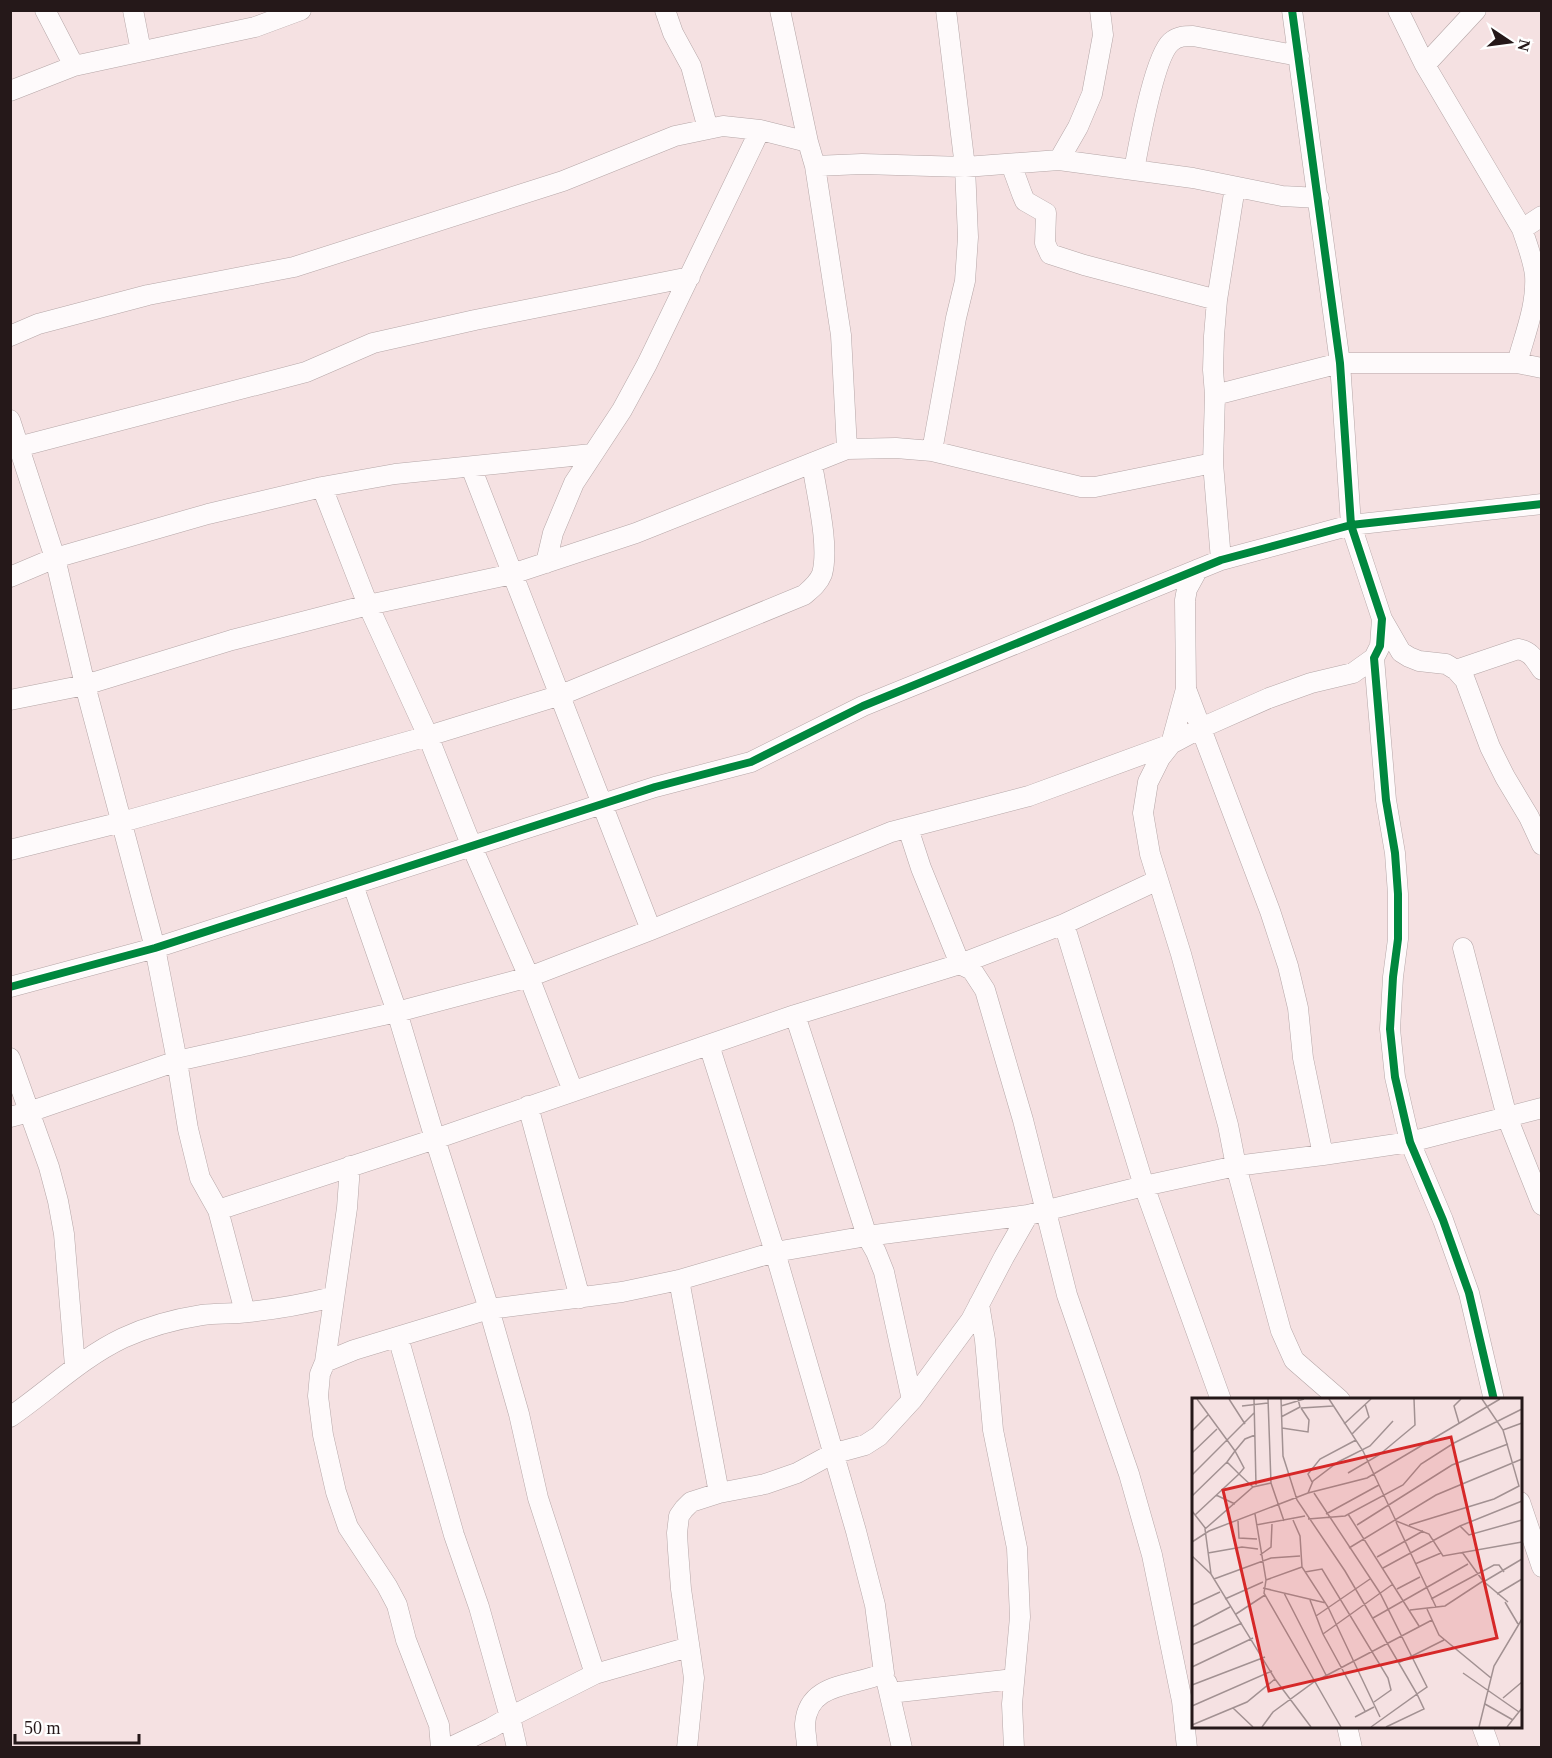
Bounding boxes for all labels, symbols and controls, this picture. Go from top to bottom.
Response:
north arrow [1480,12,1540,72]
text: N [1514,38,1534,53]
inset map [1192,1398,1522,1728]
scale bar [15,1707,140,1745]
text: 50 m [24,1718,61,1738]

